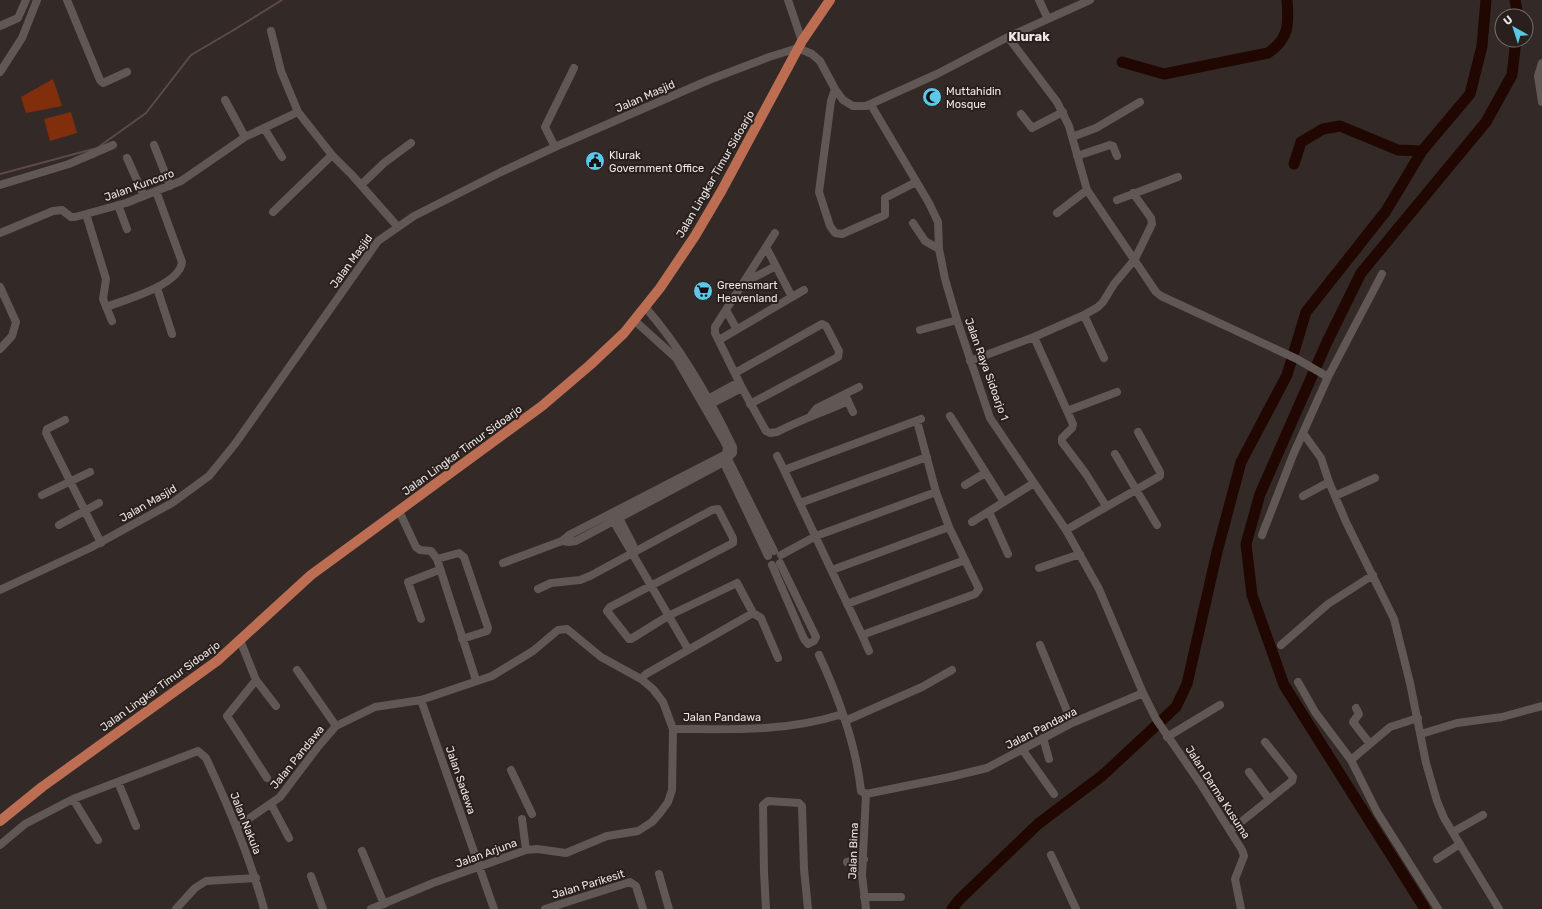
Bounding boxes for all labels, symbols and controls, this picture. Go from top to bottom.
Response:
north arrow [1494,8,1534,48]
text: U [1501,13,1515,28]
district label: Klurak [1008,29,1050,44]
street label: Jalan Masjid [614,78,677,115]
place label: Muttahidin Mosque [946,85,1001,111]
mosque icon: Muttahidin Mosque [921,86,943,108]
street label: Jalan Lingkar Timur Sidoarjo [674,108,757,240]
place label: Klurak Government Office [609,149,704,175]
public building icon: Klurak Government Office [584,150,606,172]
street label: Jalan Kuncoro [102,167,176,204]
street label: Jalan Masjid [327,232,375,291]
place label: Greensmart Heavenland [717,279,778,305]
supermarket icon: Greensmart Heavenland [692,280,714,302]
street label: Jalan Raya Sidoarjo 1 [962,316,1011,422]
street label: Jalan Lingkar Timur Sidoarjo [400,403,525,498]
street label: Jalan Masjid [117,482,179,525]
street label: Jalan Lingkar Timur Sidoarjo [98,639,223,734]
street label: Jalan Pandawa [1003,705,1079,752]
street label: Jalan Pandawa [683,711,761,724]
street label: Jalan Pandawa [268,723,327,792]
street label: Jalan Darma Kusuma [1183,743,1253,841]
street label: Jalan Sadewa [443,744,478,816]
street label: Jalan Nakula [227,790,264,856]
street label: Jalan Bima [846,822,861,880]
street label: Jalan Arjuna [454,836,519,871]
street label: Jalan Parikesit [550,867,627,902]

